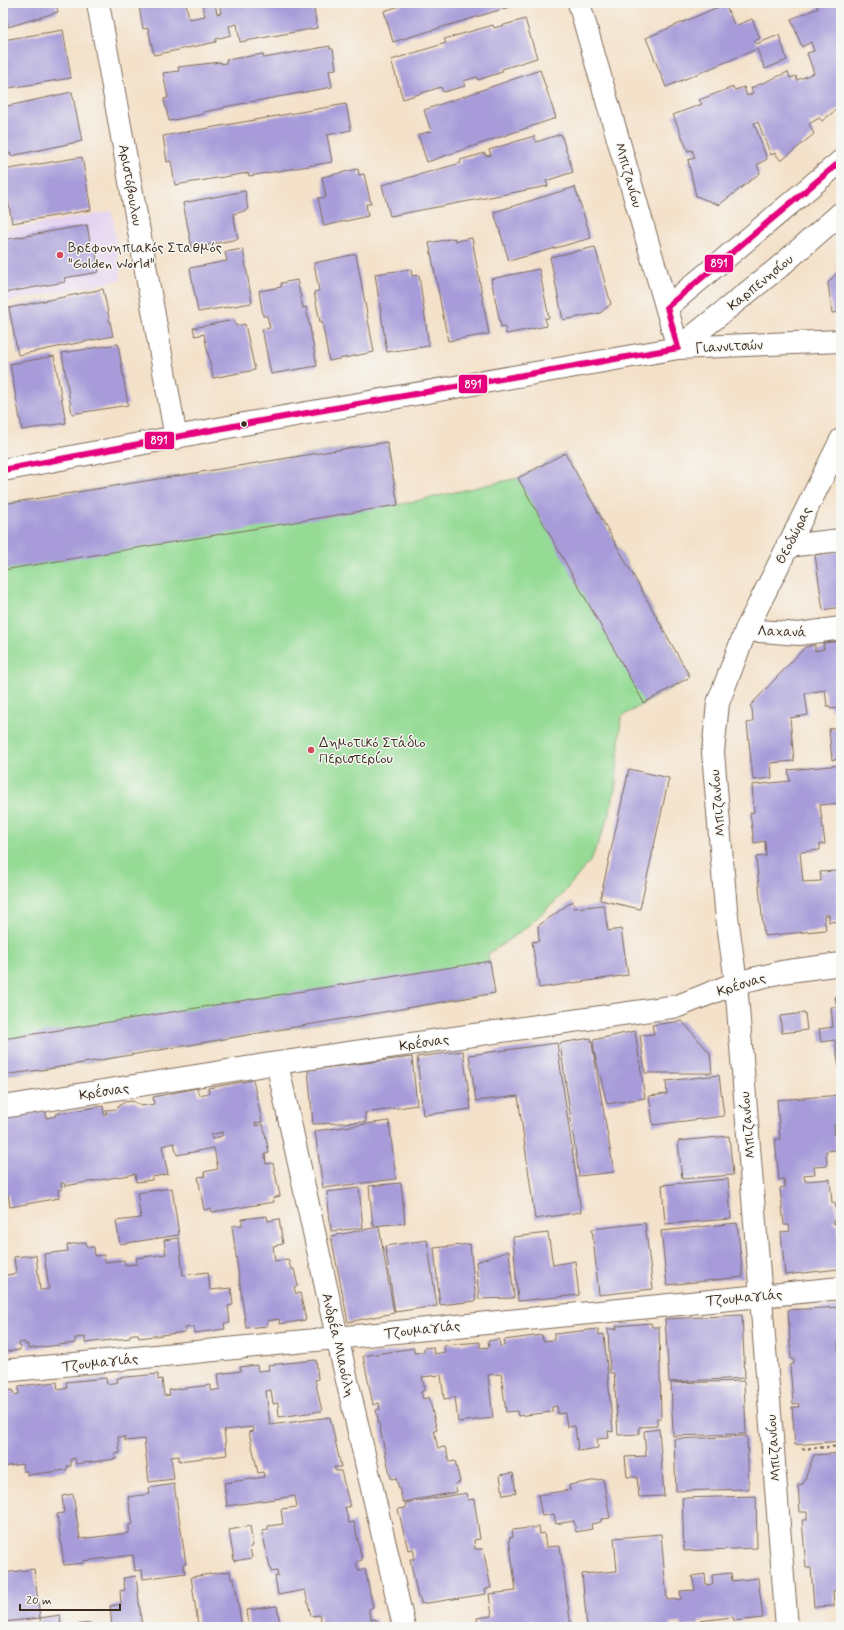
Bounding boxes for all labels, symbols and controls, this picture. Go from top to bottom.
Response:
street label: Μπιζανίου [610,141,646,210]
street label: Αριστόβουλου [114,143,146,227]
place label: Βρεφονηπιακός Σταθμός "Golden World" [68,239,222,273]
marker: Βρεφονηπιακός Σταθμός "Golden World" [55,250,65,260]
street label: Καρπενησίου [724,251,797,315]
line badge: 891 [704,254,734,273]
text: 891 [710,257,728,271]
street label: Γιαννιτσών [695,336,763,358]
line badge: 891 [458,374,488,394]
text: 891 [464,378,482,392]
unlabelled marker [239,419,249,429]
line badge: 891 [144,431,175,450]
text: 891 [150,434,168,448]
street label: Θεοδώρας [772,504,816,567]
street label: Λαχανά [757,622,807,642]
place label: Δημοτικό Στάδιο Περιστερίου [319,734,426,768]
marker: Δημοτικό Στάδιο Περιστερίου [306,745,316,755]
street label: Μπιζανίου [706,769,730,837]
street label: Κρέσνας [714,968,768,1001]
street label: Κρέσνας [398,1030,450,1055]
street label: Κρέσνας [78,1078,130,1105]
street label: Μπιζανίου [736,1091,760,1159]
street label: Τζουμαγιάς [705,1286,783,1310]
street label: Ανδρέα Μιαούλη [317,1291,360,1399]
street label: Τζουμαγιάς [383,1317,461,1343]
street label: Τζουμαγιάς [61,1350,139,1376]
street label: Μπιζανίου [763,1414,785,1482]
scale bar [20,1586,120,1612]
text: 20 m [26,1593,52,1609]

